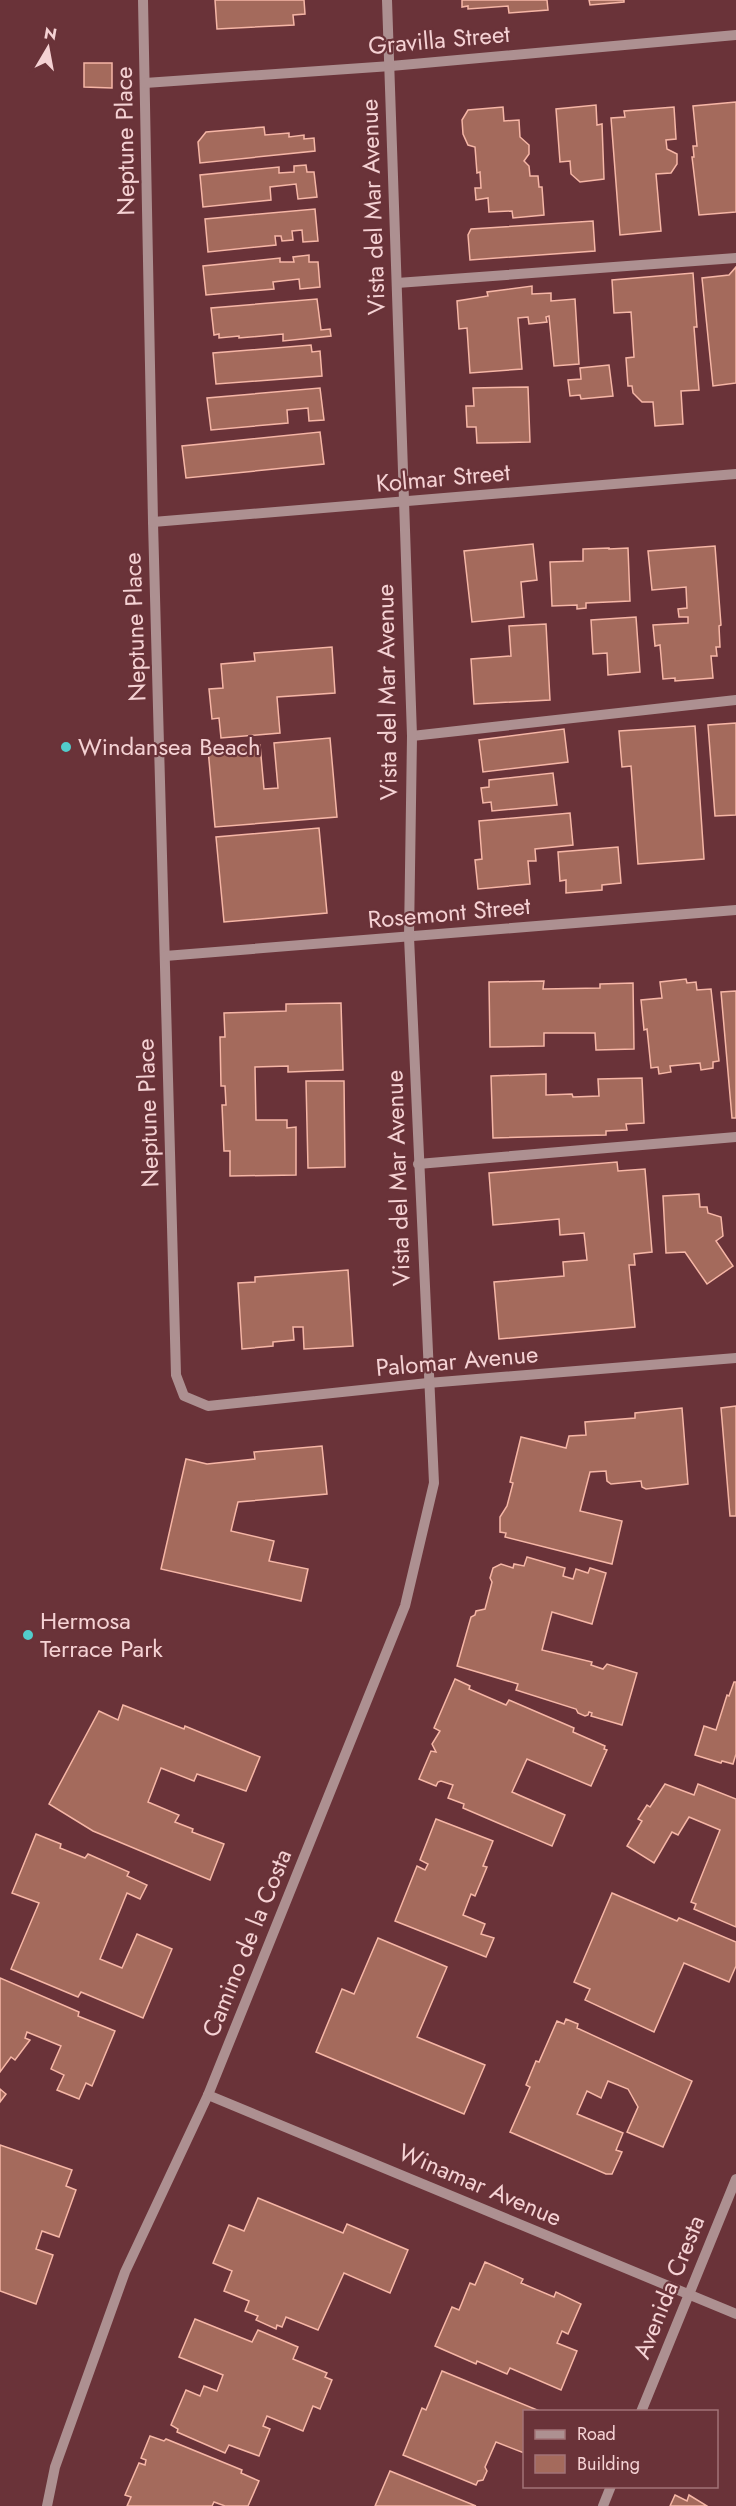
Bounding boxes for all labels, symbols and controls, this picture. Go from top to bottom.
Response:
street label: Gravilla Street [367,16,511,63]
north arrow [18,18,78,78]
text: N [42,21,59,46]
street label: Neptune Place [106,66,143,216]
street label: Vista del Mar Avenue [351,98,394,316]
street label: Kolmar Street [374,454,512,501]
street label: Neptune Place [114,552,155,702]
street label: Vista del Mar Avenue [367,584,406,800]
place label: Windansea Beach [78,729,261,764]
marker: Windansea Beach [59,740,73,754]
street label: Rosemont Street [366,888,532,937]
street label: Neptune Place [127,1038,168,1188]
street label: Vista del Mar Avenue [376,1069,419,1287]
street label: Palomar Avenue [374,1336,540,1385]
place label: Hermosa Terrace Park [40,1603,163,1666]
marker: Hermosa Terrace Park [21,1628,35,1642]
street label: Camino de la Costa [193,1844,300,2042]
street label: Winamar Avenue [393,2134,567,2235]
street label: Avenida Cresta [624,2210,713,2364]
legend [523,2410,718,2488]
text: Road [577,2421,616,2447]
text: Building [577,2451,640,2477]

